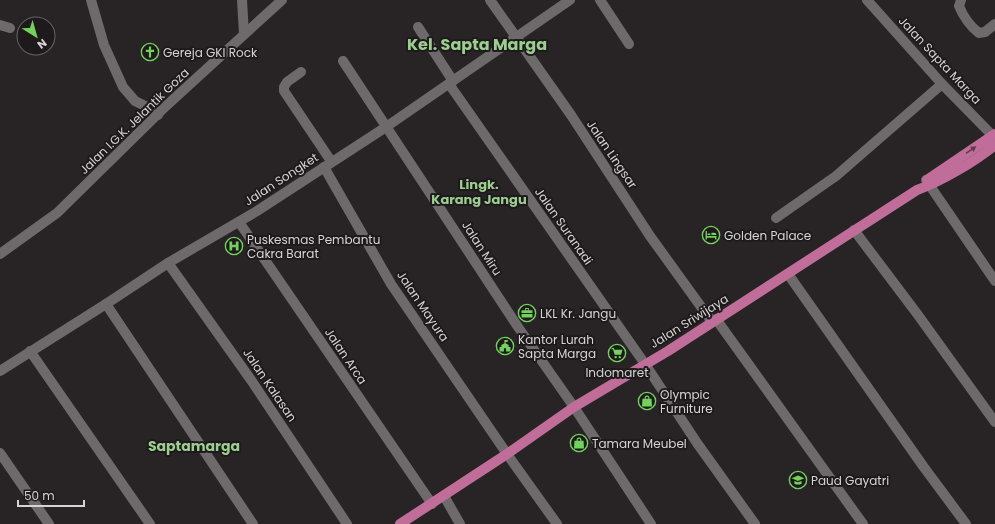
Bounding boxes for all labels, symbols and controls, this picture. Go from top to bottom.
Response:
street label: Jalan Sapta Marga [895,12,985,108]
north arrow [16,16,56,56]
district label: Kel. Sapta Marga [407,33,547,56]
text: N [34,35,50,53]
church icon: Gereja GKI Rock [140,42,160,62]
place label: Gereja GKI Rock [163,44,258,61]
street label: Jalan I.G.K. Jelantik Goza [75,64,193,178]
street label: Jalan Lingsar [583,116,641,192]
one-way arrow [966,147,977,154]
street label: Jalan Songket [241,149,321,209]
district label: Lingk. Karang Jangu [431,175,527,209]
street label: Jalan Suranadi [531,184,597,268]
street label: Jalan Miru [458,217,506,279]
hotel icon: Golden Palace [701,225,721,245]
place label: Golden Palace [724,227,811,244]
place label: Puskesmas Pembantu Cakra Barat [247,231,380,262]
hospital icon: Puskesmas Pembantu Cakra Barat [224,236,244,256]
street label: Jalan Mayura [393,267,453,345]
street label: Jalan Sriwijaya [646,290,732,352]
office icon: LKL Kr. Jangu [517,303,537,323]
place label: LKL Kr. Jangu [540,305,616,322]
street label: Jalan Arca [321,325,371,387]
place label: Kantor Lurah Sapta Marga [518,331,596,362]
public building icon: Kantor Lurah Sapta Marga [495,336,515,356]
supermarket icon: Indomaret [607,343,627,363]
street label: Jalan Kalasan [239,345,301,425]
place label: Indomaret [585,364,649,381]
place label: Olympic Furniture [660,386,713,417]
shop icon: Olympic Furniture [637,391,657,411]
shop icon: Tamara Meubel [569,433,589,453]
place label: Tamara Meubel [592,435,687,452]
district label: Saptamarga [148,436,240,456]
school or university icon: Paud Gayatri [788,470,808,490]
place label: Paud Gayatri [811,472,889,489]
scale bar [18,482,84,508]
text: 50 m [24,487,55,504]

